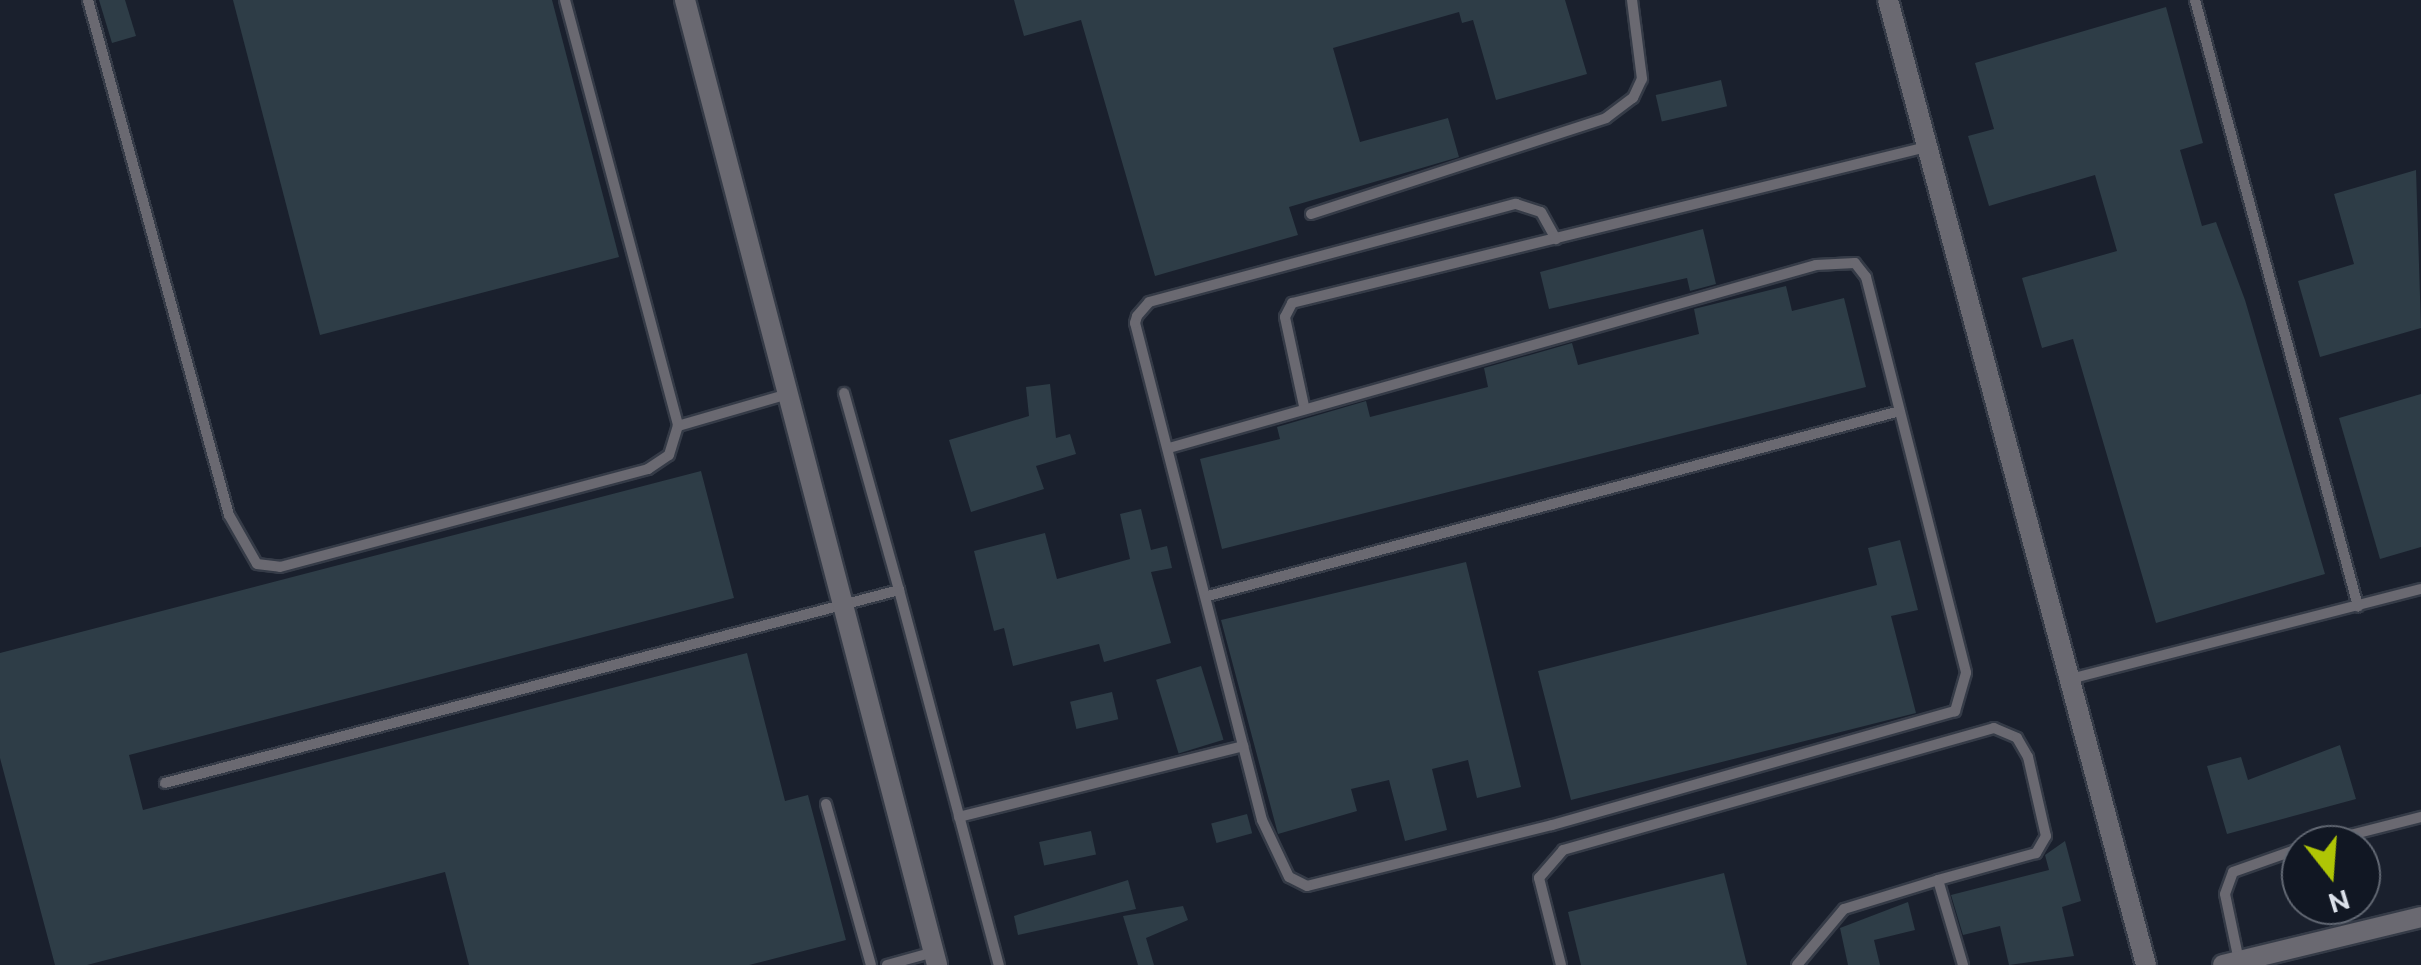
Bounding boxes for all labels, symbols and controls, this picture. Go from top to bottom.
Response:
north arrow [2281,825,2381,925]
text: N [2325,884,2354,920]

